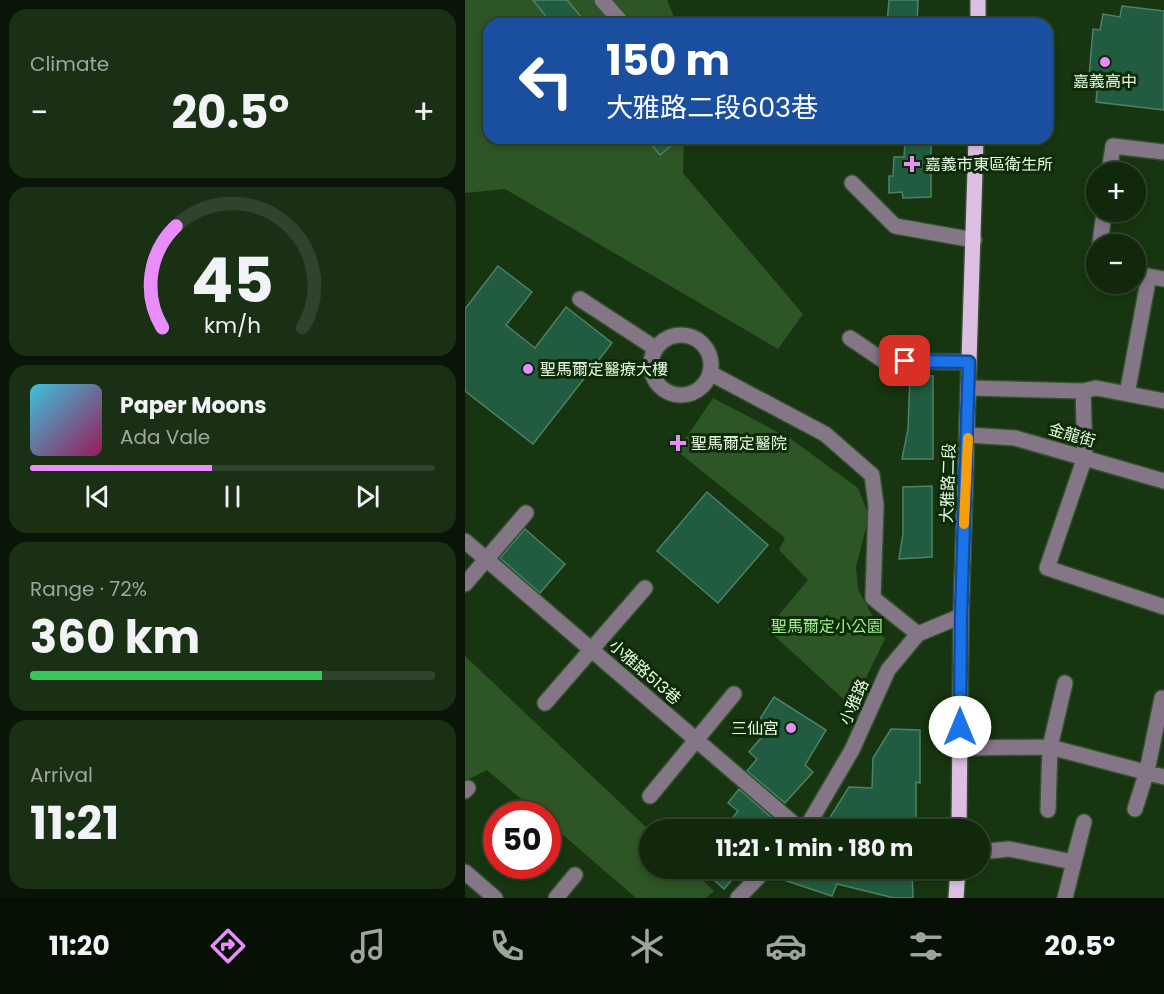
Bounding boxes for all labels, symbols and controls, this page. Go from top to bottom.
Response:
text: 150 m [606,31,730,90]
icon: left [507,42,585,120]
text: Climate [30,50,109,78]
marker: 嘉義高中 [1098,55,1112,69]
place label: 嘉義高中 [1073,70,1137,93]
text: 20.5° [171,81,289,144]
text: − [30,89,48,136]
text: + [412,89,435,136]
text: 大雅路二段603巷 [606,89,818,126]
place label: 嘉義市東區衛生所 [925,153,1053,176]
marker: 嘉義市東區衛生所 [903,155,921,173]
map controls [1086,162,1146,294]
button: + [1086,162,1146,222]
button: − [1086,234,1146,294]
text: 45 [191,236,274,324]
text: km/h [204,311,261,342]
pin [879,335,930,386]
icon: arrive [888,344,921,377]
place label: 聖馬爾定醫療大樓 [540,358,668,381]
marker: 聖馬爾定醫療大樓 [521,362,535,376]
text: Paper Moons [120,390,267,421]
street label: 金龍街 [1046,417,1098,453]
text: Ada Vale [120,423,210,451]
place label: 聖馬爾定醫院 [691,432,787,455]
marker: 聖馬爾定醫院 [669,434,687,452]
street label: 大雅路二段 [935,443,961,523]
icon: previous [81,480,114,513]
icon: pause [216,480,249,513]
icon: next [351,480,384,513]
text: Range · 72% [30,575,147,603]
text: 360 km [30,606,200,669]
park label: 聖馬爾定小公園 [771,615,883,638]
street label: 小雅路513巷 [604,634,686,710]
street label: 小雅路 [834,675,874,729]
position arrow [928,695,992,759]
place label: 三仙宮 [731,717,779,740]
marker: 三仙宮 [784,721,798,735]
text: Arrival [30,761,93,789]
text: 11:21 [30,792,119,855]
speed limit sign: 50 [483,801,561,879]
text: 11:21 · 1 min · 180 m [716,833,913,864]
icon: directions [207,925,249,967]
icon: music [347,925,389,967]
icon: phone [486,925,528,967]
icon: climate [626,925,668,967]
icon: car [765,925,807,967]
icon: filters [905,925,947,967]
text: 11:20 [49,927,110,964]
text: 20.5° [1044,927,1115,964]

